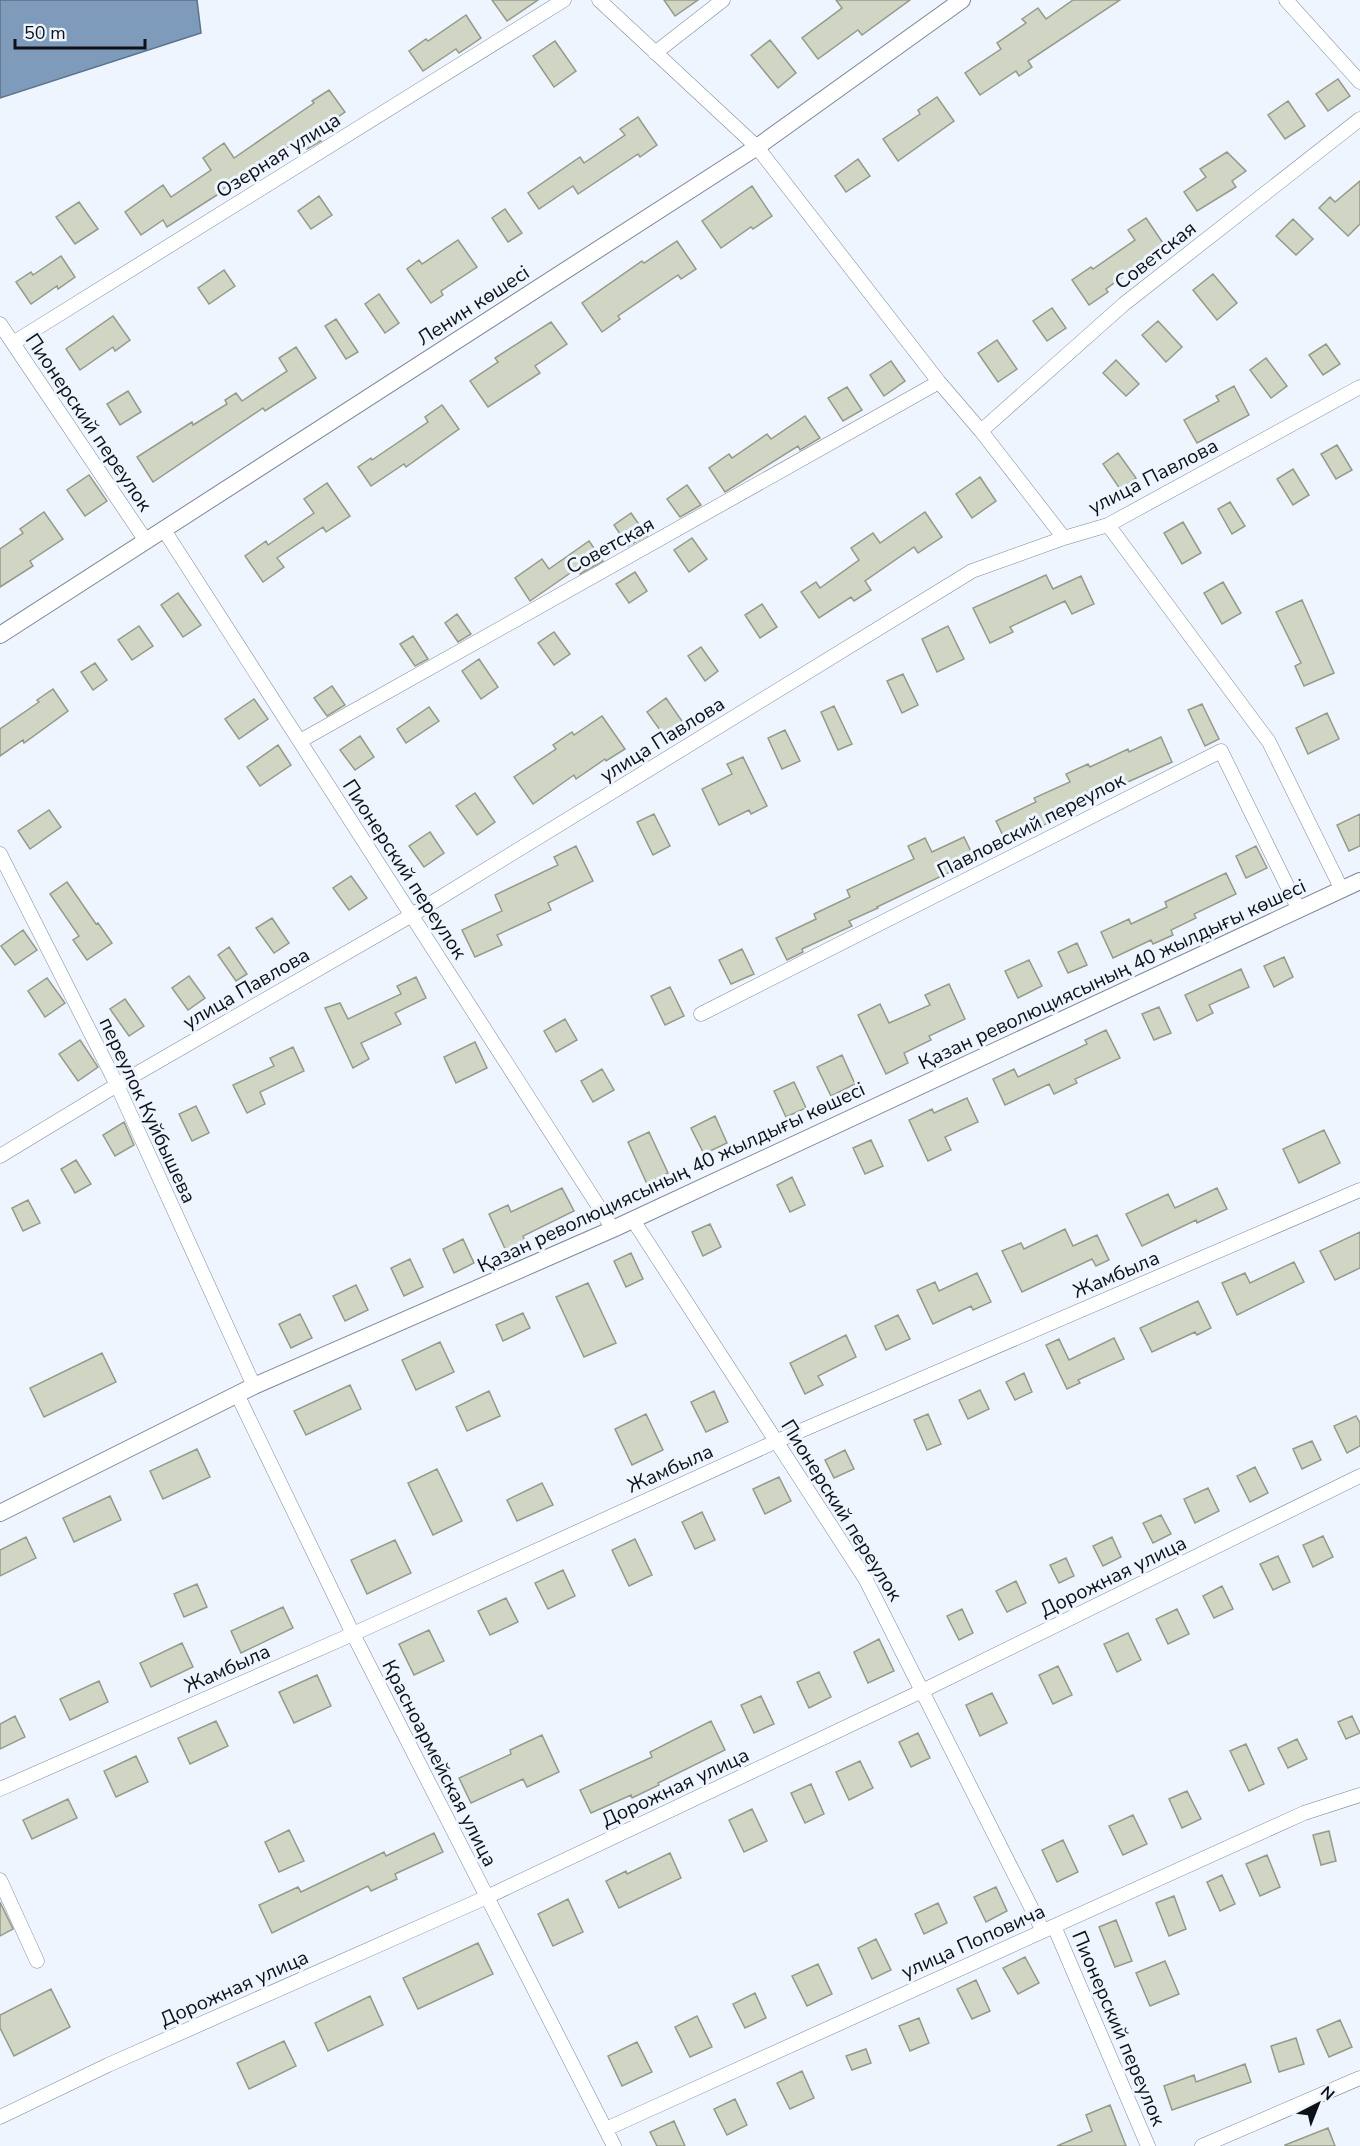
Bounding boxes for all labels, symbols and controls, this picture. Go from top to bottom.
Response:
scale bar [15,12,146,50]
text: 50 m [24,21,66,45]
street label: Озерная улица [211,106,346,205]
street label: Советская [1109,215,1202,296]
street label: Ленин көшесі [412,259,535,352]
street label: Пионерский переулок [19,328,159,517]
street label: улица Павлова [1084,432,1223,521]
street label: Советская [561,510,659,581]
street label: улица Павлова [595,690,730,789]
street label: Павловский переулок [933,766,1130,885]
street label: Пионерский переулок [336,774,473,965]
street label: Қазан революциясының 40 жылдығы көшесі [914,872,1310,1076]
street label: улица Павлова [178,941,315,1036]
street label: переулок Куйбышева [93,1013,203,1208]
street label: Қазан революциясының 40 жылдығы көшесі [473,1075,869,1279]
street label: Жамбыла [1069,1244,1164,1305]
street label: Пионерский переулок [775,1414,909,1607]
street label: Жамбыла [623,1438,717,1499]
street label: Дорожная улица [1035,1529,1191,1624]
street label: Жамбыла [180,1638,274,1699]
street label: Красноармейская улица [376,1655,504,1871]
street label: Дорожная улица [597,1741,753,1833]
street label: улица Поповича [897,1898,1049,1985]
street label: Пионерский переулок [1065,1927,1172,2130]
street label: Дорожная улица [156,1944,313,2033]
north arrow [1288,2074,1348,2134]
text: N [1316,2081,1339,2106]

